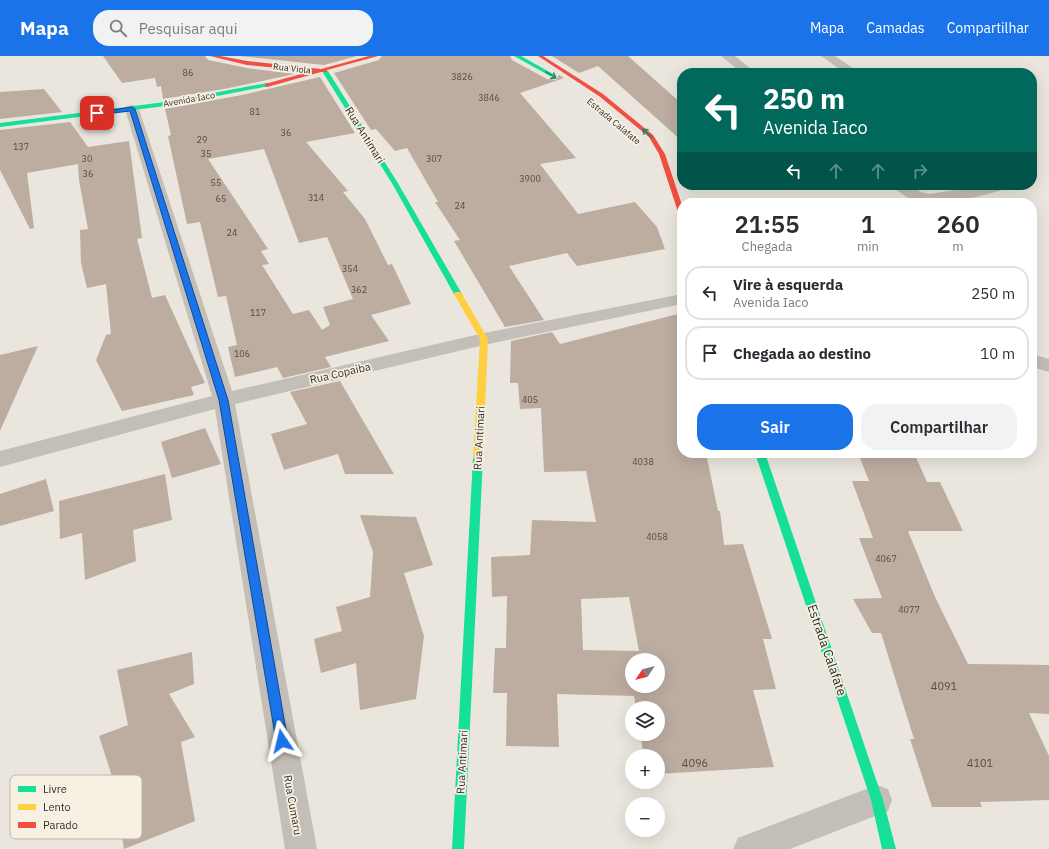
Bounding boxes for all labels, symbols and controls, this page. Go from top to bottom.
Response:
search box [93,10,373,46]
text: Mapa [20,16,69,40]
icon: search [107,17,129,39]
text: Pesquisar aqui [139,19,237,38]
text: Mapa [810,19,844,37]
text: Camadas [866,19,925,37]
text: Compartilhar [947,19,1029,37]
street label: Rua Viola [273,61,312,75]
house number: 86 [183,67,193,78]
house number: 3826 [451,71,473,82]
one-way arrow [545,71,557,79]
text: 250 m [763,80,845,117]
icon: left [697,84,749,136]
street label: Avenida Iaco [162,89,216,109]
house number: 3846 [478,92,500,103]
street label: Estrada Calafate [585,95,643,147]
pin [80,96,114,130]
icon: arrive [86,102,108,124]
street label: Rua Antimari [342,104,388,166]
house number: 81 [250,106,260,117]
text: Avenida Iaco [763,116,868,139]
house number: 36 [281,127,291,138]
one-way arrow [642,128,652,137]
house number: 29 [197,134,207,145]
house number: 137 [13,141,29,152]
house number: 35 [201,148,211,159]
house number: 30 [82,153,92,164]
house number: 307 [426,153,442,164]
icon: left [783,160,805,182]
icon: ahead [825,160,847,182]
icon: ahead [867,160,889,182]
icon: right [909,160,931,182]
house number: 36 [83,168,93,179]
house number: 3900 [519,173,541,184]
house number: 55 [211,177,221,188]
house number: 314 [308,192,324,203]
house number: 65 [216,193,226,204]
house number: 24 [455,200,465,211]
text: 21:55 [734,208,800,240]
text: 1 [861,208,875,240]
text: 260 [936,208,980,240]
house number: 24 [227,227,237,238]
text: Chegada [742,238,792,255]
text: min [857,238,879,255]
text: m [952,238,964,255]
house number: 354 [342,263,358,274]
text: Vire à esquerda [733,275,843,294]
icon: left [699,282,721,304]
house number: 362 [351,284,367,295]
text: 250 m [971,284,1015,303]
text: Avenida Iaco [733,294,809,311]
house number: 117 [250,307,266,318]
icon: arrive [699,342,721,364]
text: Chegada ao destino [733,344,871,363]
text: 10 m [980,344,1015,363]
house number: 106 [234,348,250,359]
street label: Rua Copaiba [308,359,372,387]
house number: 405 [522,394,538,405]
button: Sair [697,404,853,450]
button: Compartilhar [861,404,1017,450]
street label: Rua Antimari [470,406,488,470]
house number: 4038 [632,456,654,467]
house number: 4058 [646,531,668,542]
house number: 4067 [875,553,897,564]
street label: Estrada Calafate [803,602,851,698]
house number: 4077 [898,604,920,615]
north arrow [625,653,665,693]
map controls [625,653,665,837]
house number: 4091 [931,679,958,693]
button: layers [625,701,665,741]
position arrow [261,720,303,762]
street label: Rua Antimari [453,730,471,794]
button: + [625,749,665,789]
house number: 4096 [682,756,708,770]
house number: 4101 [967,756,994,770]
street label: Rua Cumaru [281,774,305,836]
legend [10,775,142,839]
text: Livre [43,782,67,796]
button: − [625,797,665,837]
text: Lento [43,800,71,814]
text: Parado [43,818,78,832]

